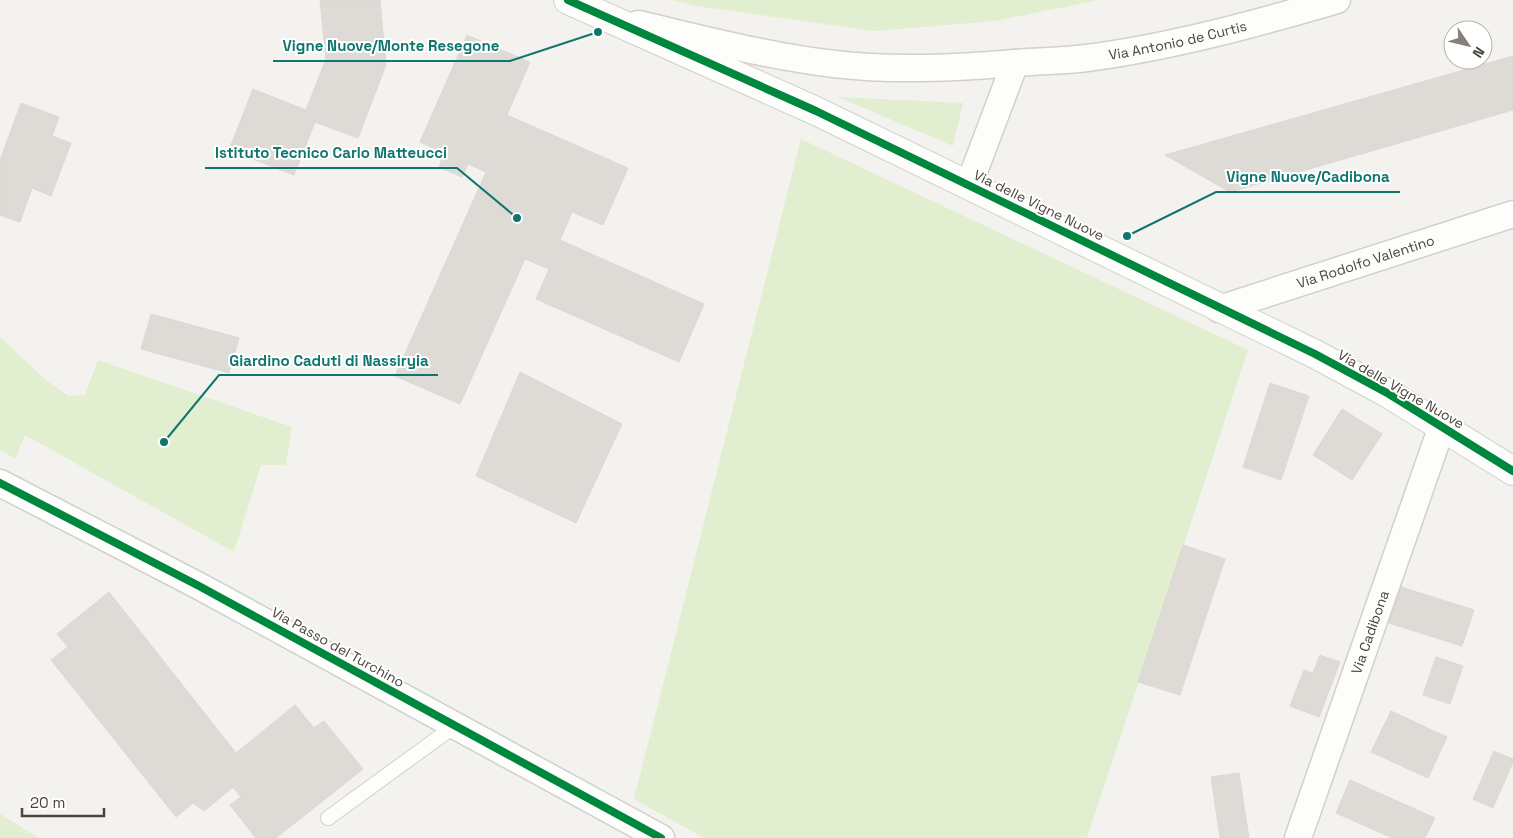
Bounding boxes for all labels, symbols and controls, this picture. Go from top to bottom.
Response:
street label: Via Antonio de Curtis [1107,17,1249,64]
north arrow [1443,20,1493,70]
callout: Vigne Nuove/Monte Resegone [273,31,510,61]
text: Vigne Nuove/Monte Resegone [283,36,500,55]
text: N [1469,43,1489,61]
callout: Istituto Tecnico Carlo Matteucci [205,138,457,168]
text: Istituto Tecnico Carlo Matteucci [215,143,447,162]
callout: Vigne Nuove/Cadibona [1216,162,1400,192]
street label: Via delle Vigne Nuove [971,166,1107,244]
text: Vigne Nuove/Cadibona [1226,167,1390,186]
street label: Via Rodolfo Valentino [1294,231,1437,292]
callout: Giardino Caduti di Nassiryia [219,345,438,375]
street label: Via delle Vigne Nuove [1335,345,1467,433]
text: Giardino Caduti di Nassiryia [229,351,429,370]
street label: Via Cadibona [1347,588,1393,676]
street label: Via Passo del Turchino [268,603,408,691]
scale bar [22,786,105,818]
text: 20 m [30,793,65,812]

